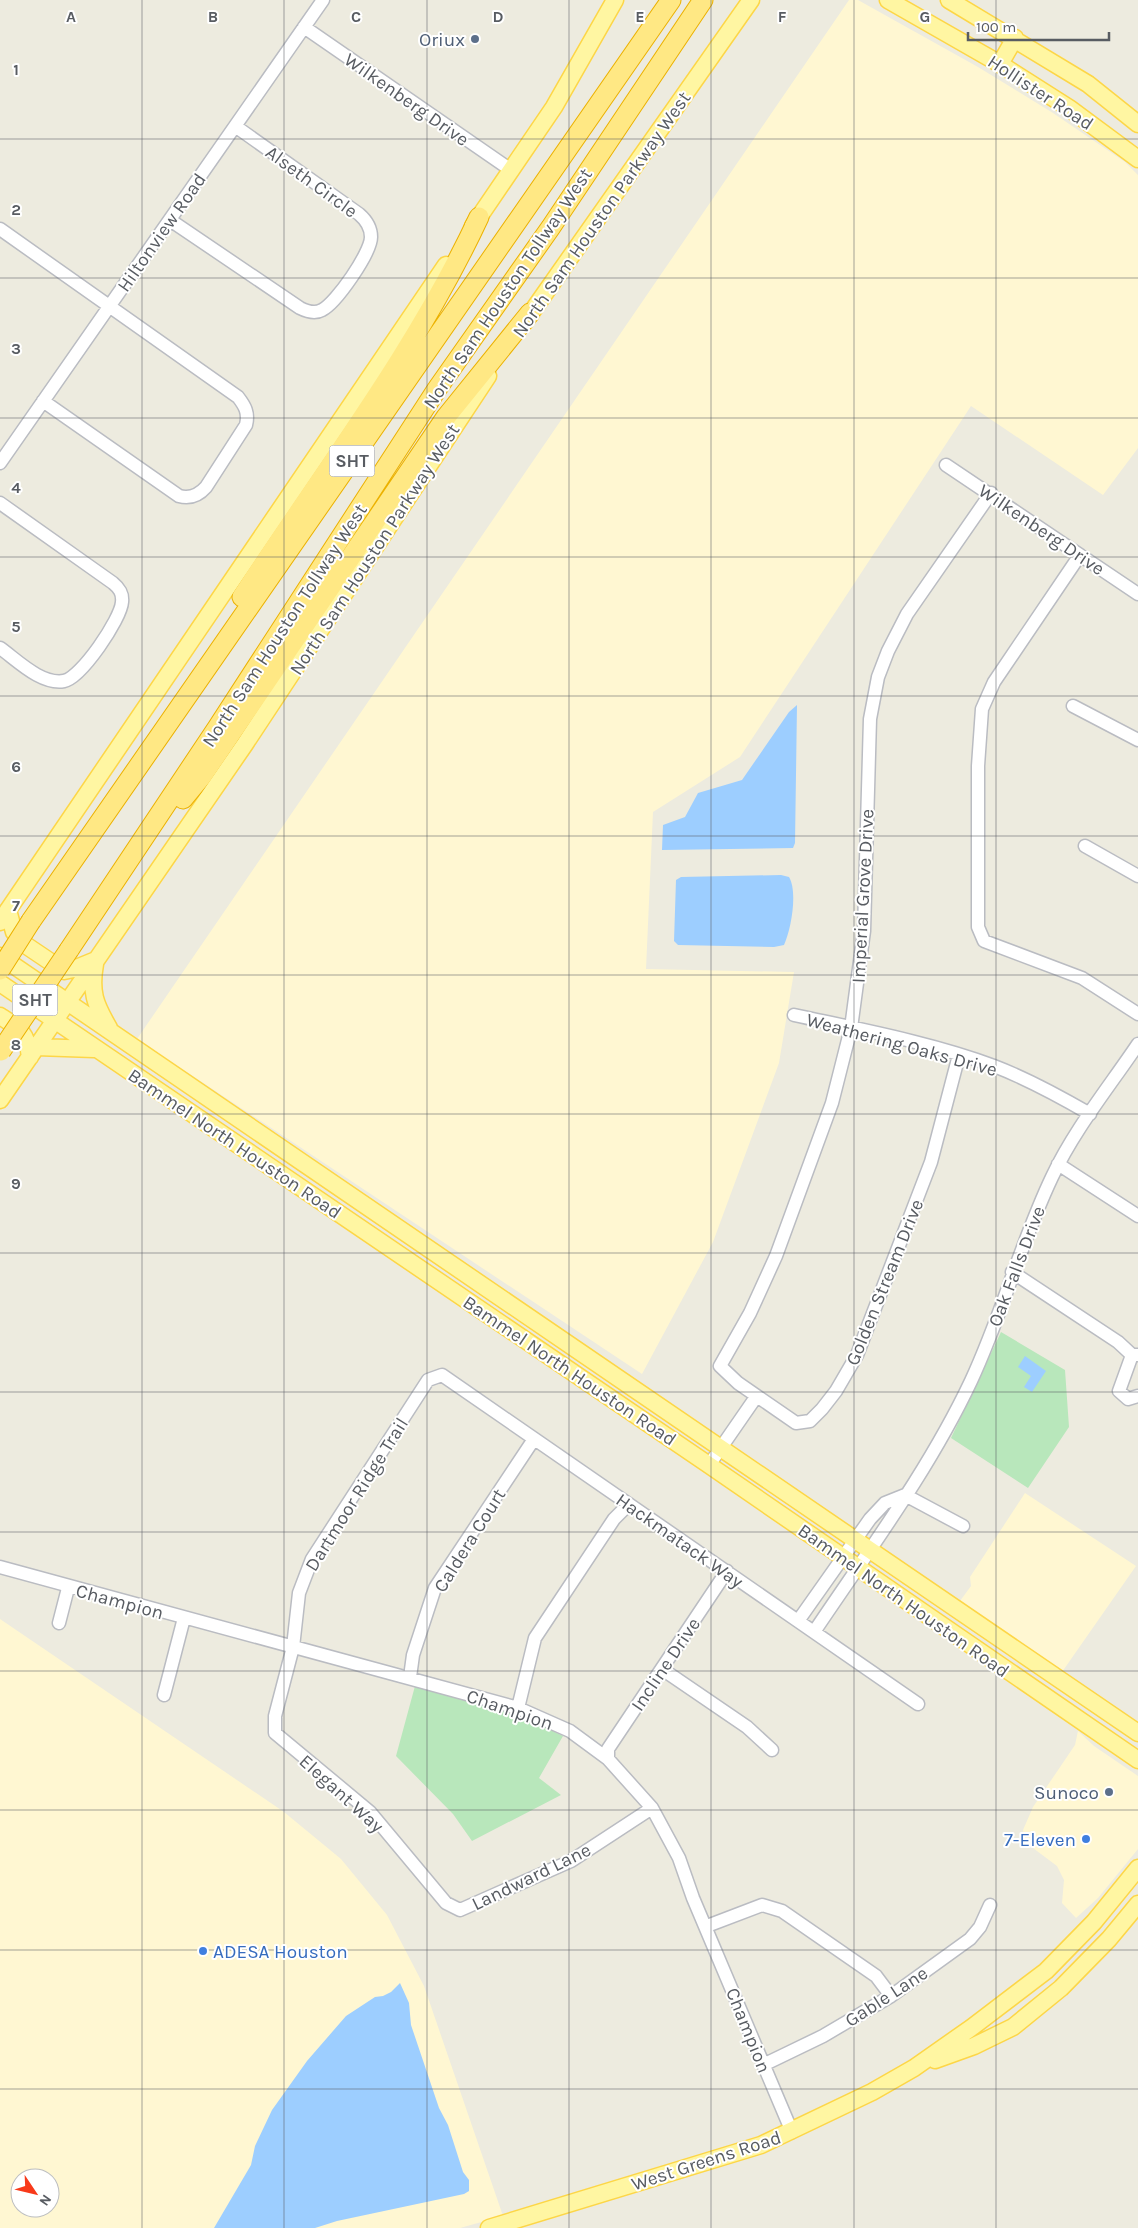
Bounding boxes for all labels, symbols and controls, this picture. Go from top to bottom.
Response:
text: A [66,7,76,26]
text: B [208,7,218,26]
text: C [351,7,361,26]
text: D [493,7,504,26]
text: E [635,7,645,26]
text: F [778,7,787,26]
text: G [920,7,930,26]
scale bar [968,10,1109,42]
text: 100 m [976,18,1016,36]
place label: Oriux [419,29,465,51]
marker: Oriux [469,33,481,45]
street label: Wilkenberg Drive [340,49,473,151]
street label: Hollister Road [984,51,1097,135]
text: 1 [13,60,19,79]
street label: North Sam Houston Parkway West [508,87,695,342]
street label: Alseth Circle [261,141,362,222]
street label: North Sam Houston Tollway West [419,164,597,413]
street label: Hiltonview Road [113,169,211,296]
text: 2 [11,200,21,219]
text: 3 [11,339,21,358]
street label: North Sam Houston Parkway West [285,420,464,679]
road number: SHT [330,446,374,476]
text: 4 [11,478,21,497]
street label: Wilkenberg Drive [974,480,1109,580]
street label: North Sam Houston Tollway West [198,500,372,751]
text: 5 [11,617,21,636]
text: 6 [11,757,21,776]
street label: Imperial Grove Drive [847,808,879,984]
text: 7 [12,896,20,915]
road number: SHT [12,984,58,1016]
street label: Weathering Oaks Drive [804,1009,999,1081]
text: 8 [11,1035,21,1054]
street label: Bammel North Houston Road [124,1064,345,1224]
text: 9 [11,1174,21,1193]
street label: Golden Stream Drive [842,1196,928,1369]
street label: Oak Falls Drive [984,1203,1050,1330]
street label: Bammel North Houston Road [459,1291,680,1451]
street label: Dartmoor Ridge Trail [301,1414,413,1575]
street label: Caldera Court [429,1485,510,1596]
street label: Hackmatack Way [612,1489,747,1593]
street label: Bammel North Houston Road [794,1519,1013,1682]
street label: Champion [73,1580,166,1624]
street label: Incline Drive [627,1614,705,1715]
street label: Champion [464,1685,556,1735]
street label: Elegant Way [295,1750,388,1837]
place label: Sunoco [1034,1782,1099,1804]
marker: Sunoco [1103,1786,1115,1798]
place label: 7-Eleven [1004,1829,1076,1851]
marker: 7-Eleven [1080,1833,1092,1845]
street label: Landward Lane [468,1839,594,1915]
place label: ADESA Houston [213,1941,348,1963]
marker: ADESA Houston [197,1945,209,1957]
street label: Gable Lane [841,1962,932,2032]
street label: Champion [721,1985,775,2076]
street label: West Greens Road [629,2126,784,2196]
north arrow [10,2168,60,2218]
text: N [35,2191,55,2209]

